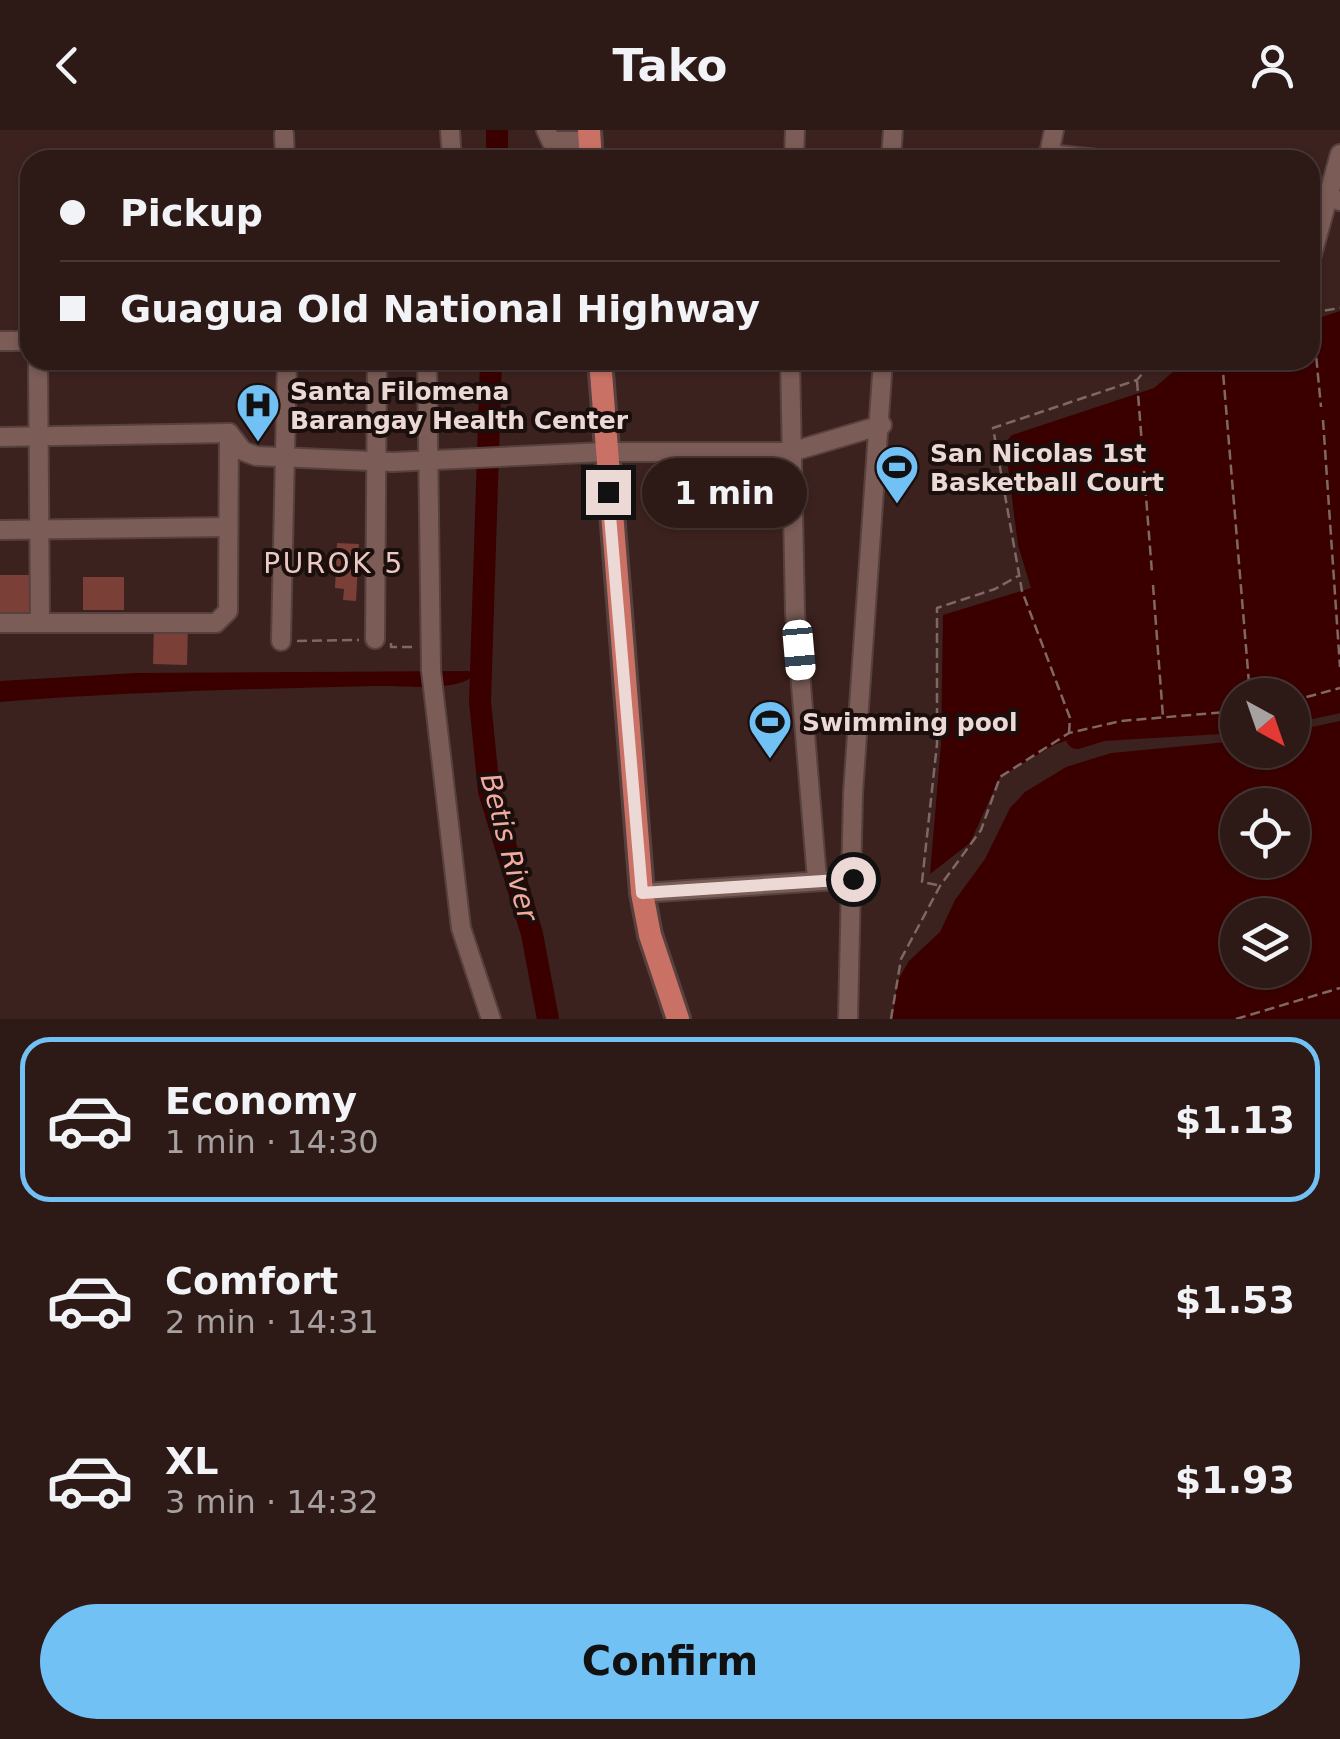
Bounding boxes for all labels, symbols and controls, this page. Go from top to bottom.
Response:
icon: back [40,38,95,93]
icon: person [1245,38,1300,93]
text: Tako [613,39,727,92]
text: Pickup [120,191,263,235]
text: Guagua Old National Highway [120,287,760,331]
place label: Santa Filomena Barangay Health Center [290,377,629,435]
hospital icon: Santa Filomena Barangay Health Center [235,382,281,443]
place label: San Nicolas 1st Basketball Court [930,439,1164,497]
sports icon: San Nicolas 1st Basketball Court [874,444,920,505]
callout: 1 min [643,457,808,527]
route end [586,470,631,515]
text: 1 min [674,474,775,512]
district label: PUROK 5 [263,547,405,580]
car [781,619,817,681]
north arrow [1220,678,1310,768]
map controls [1220,678,1310,988]
sports icon: Swimming pool [747,699,793,760]
place label: Swimming pool [802,708,1018,737]
water label: Betis River [473,770,545,926]
button: locate [1220,788,1310,878]
route start [831,857,876,902]
button: layers [1220,898,1310,988]
icon: car [45,1075,135,1165]
text: Economy [165,1079,357,1123]
text: $1.13 [1175,1098,1295,1142]
text: 1 min · 14:30 [165,1123,379,1161]
icon: car [45,1255,135,1345]
text: Comfort [165,1259,338,1303]
text: $1.53 [1175,1278,1295,1322]
text: 2 min · 14:31 [165,1303,379,1341]
icon: car [45,1435,135,1525]
text: XL [165,1439,219,1483]
text: $1.93 [1175,1458,1295,1502]
text: 3 min · 14:32 [165,1483,379,1521]
button: Confirm [40,1604,1300,1719]

